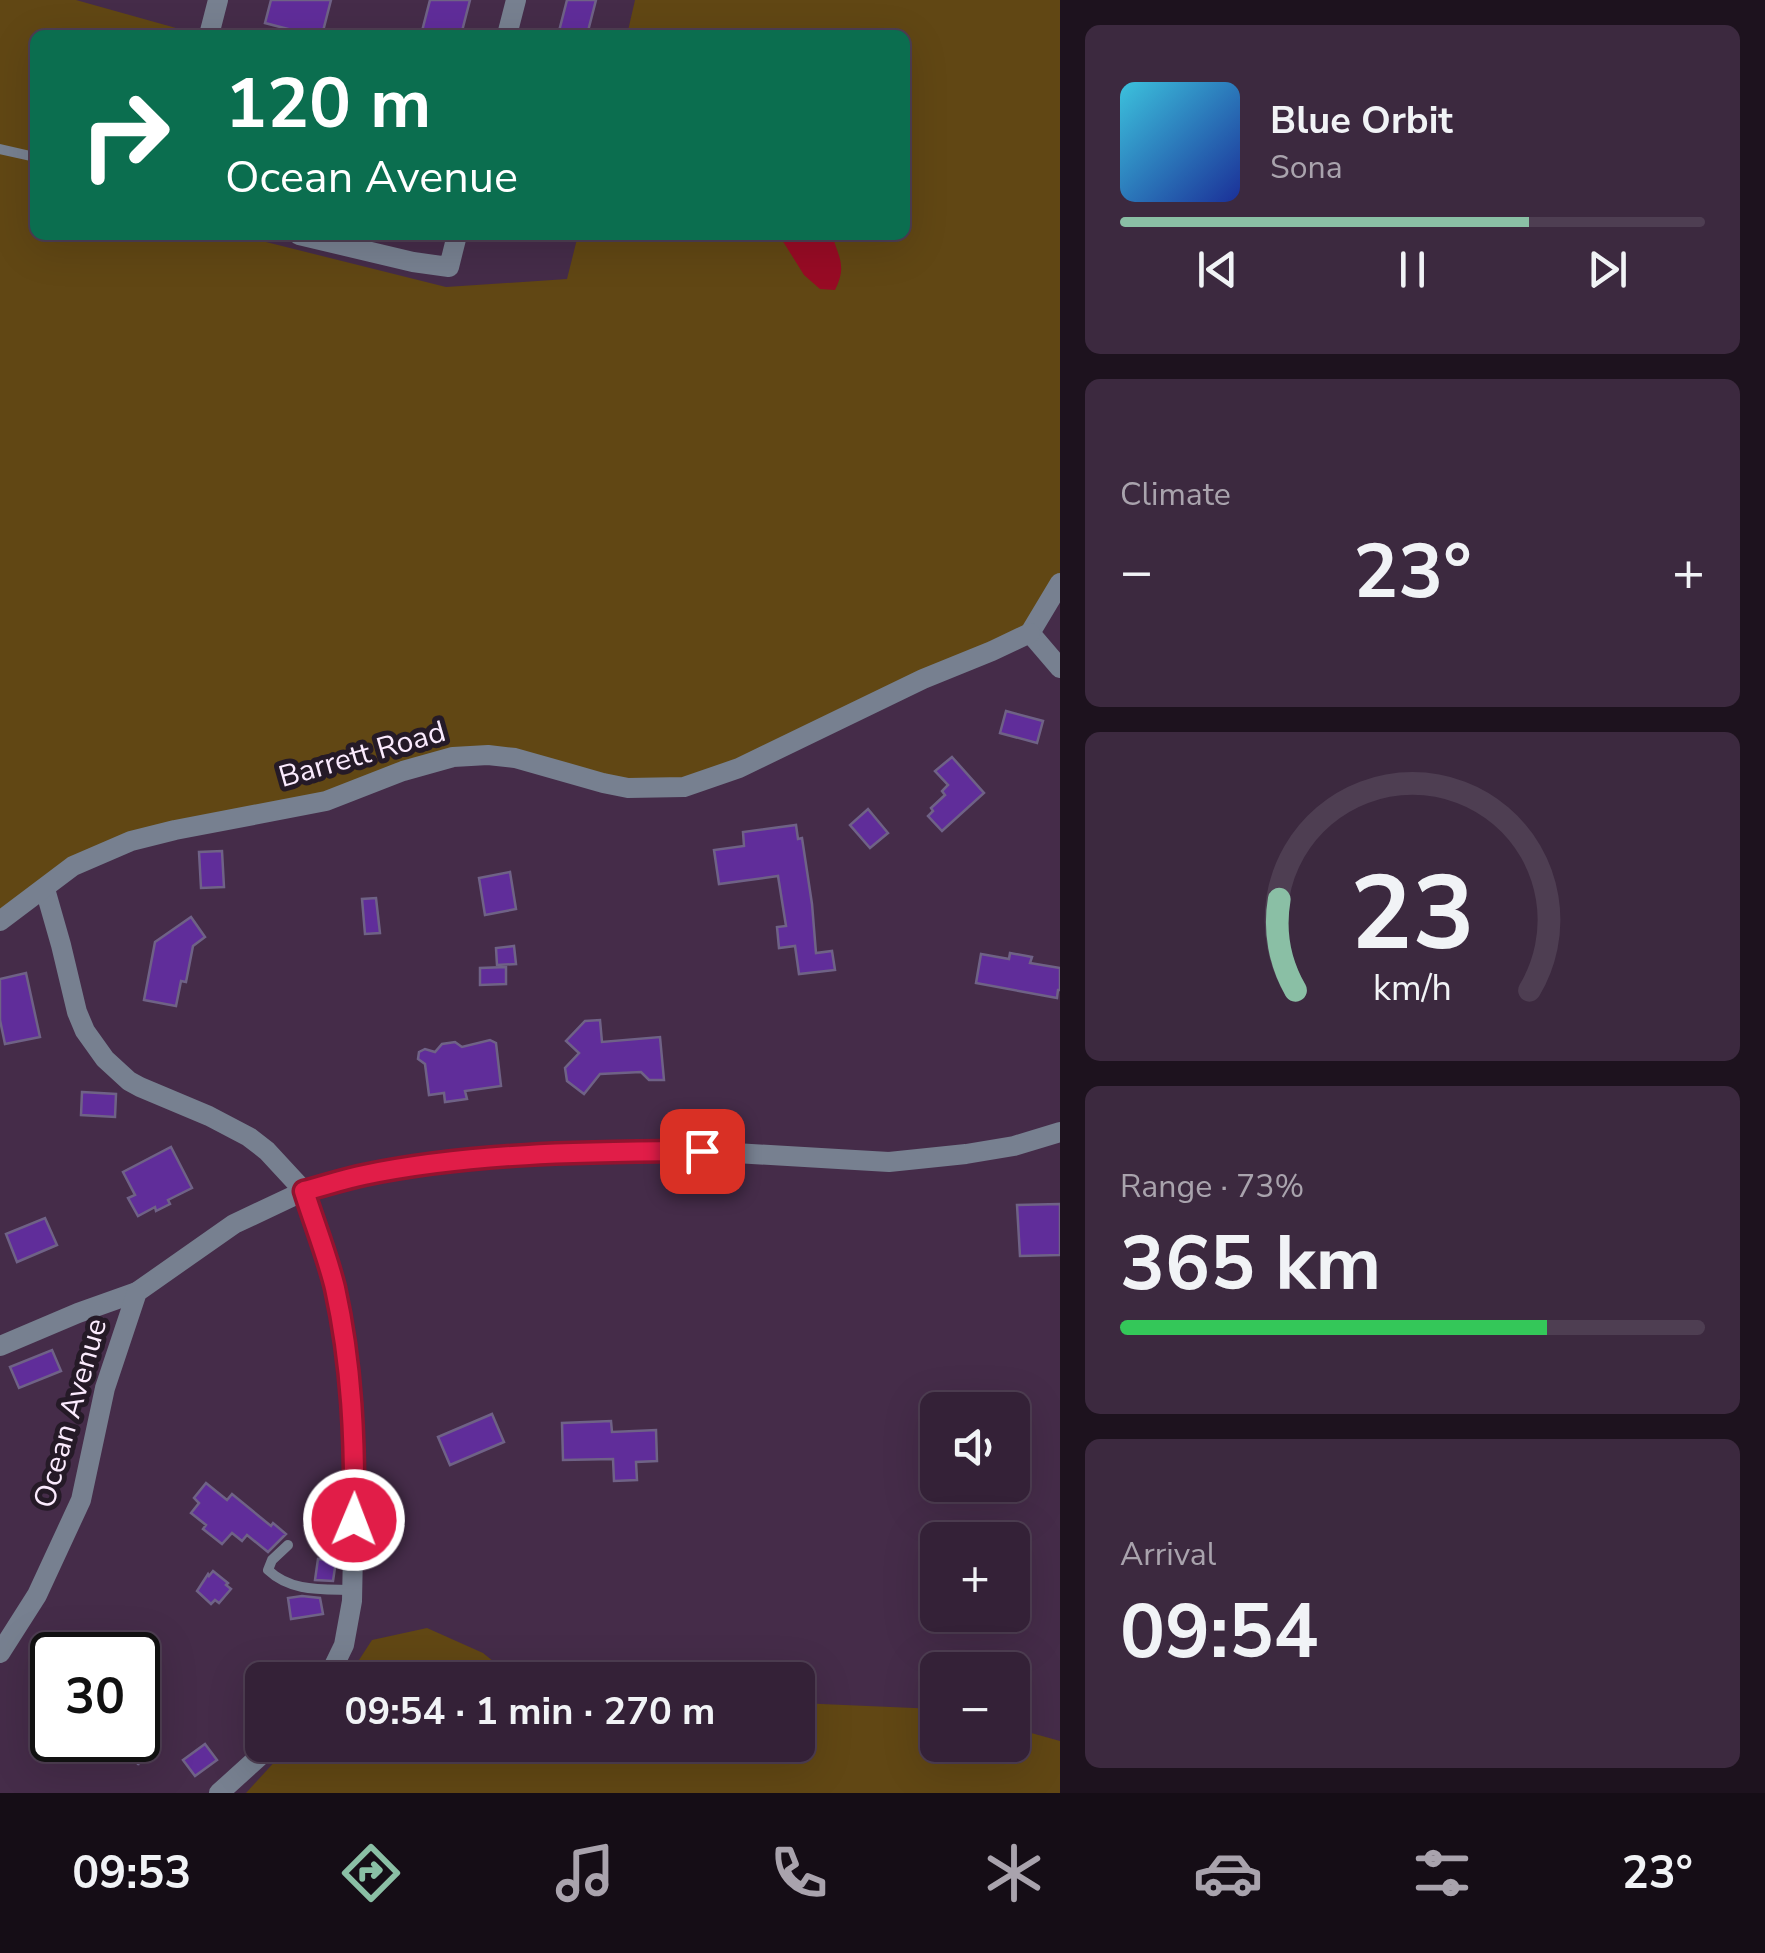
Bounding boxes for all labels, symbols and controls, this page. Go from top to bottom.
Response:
text: 120 m [225,56,431,152]
icon: right [60,70,190,200]
text: Blue Orbit [1270,95,1453,146]
text: Sona [1270,146,1343,189]
text: Ocean Avenue [225,147,518,208]
icon: previous [1190,242,1245,297]
icon: pause [1385,242,1440,297]
icon: next [1580,242,1635,297]
text: Climate [1120,473,1231,516]
text: 23° [1353,521,1472,623]
text: − [1120,534,1153,609]
text: + [1672,534,1705,609]
street label: Barrett Road [274,711,450,798]
text: 23 [1350,843,1475,985]
text: km/h [1373,964,1452,1013]
pin [660,1109,745,1194]
icon: arrive [675,1124,730,1179]
text: Range · 73% [1120,1165,1304,1208]
text: 365 km [1120,1213,1381,1315]
street label: Ocean Avenue [24,1314,117,1513]
map controls [920,1392,1030,1762]
button: sound [920,1392,1030,1502]
position arrow [302,1468,406,1572]
button: + [920,1522,1030,1632]
text: Arrival [1120,1533,1216,1576]
text: 09:54 [1120,1581,1319,1683]
speed limit sign: 30 [30,1632,160,1762]
button: − [920,1652,1030,1762]
text: 09:54 · 1 min · 270 m [345,1686,715,1737]
icon: directions [336,1838,406,1908]
icon: music [550,1838,620,1908]
icon: phone [764,1838,834,1908]
icon: climate [979,1838,1049,1908]
icon: car [1193,1838,1263,1908]
icon: filters [1407,1838,1477,1908]
text: 09:53 [72,1843,191,1904]
text: 23° [1622,1843,1693,1904]

